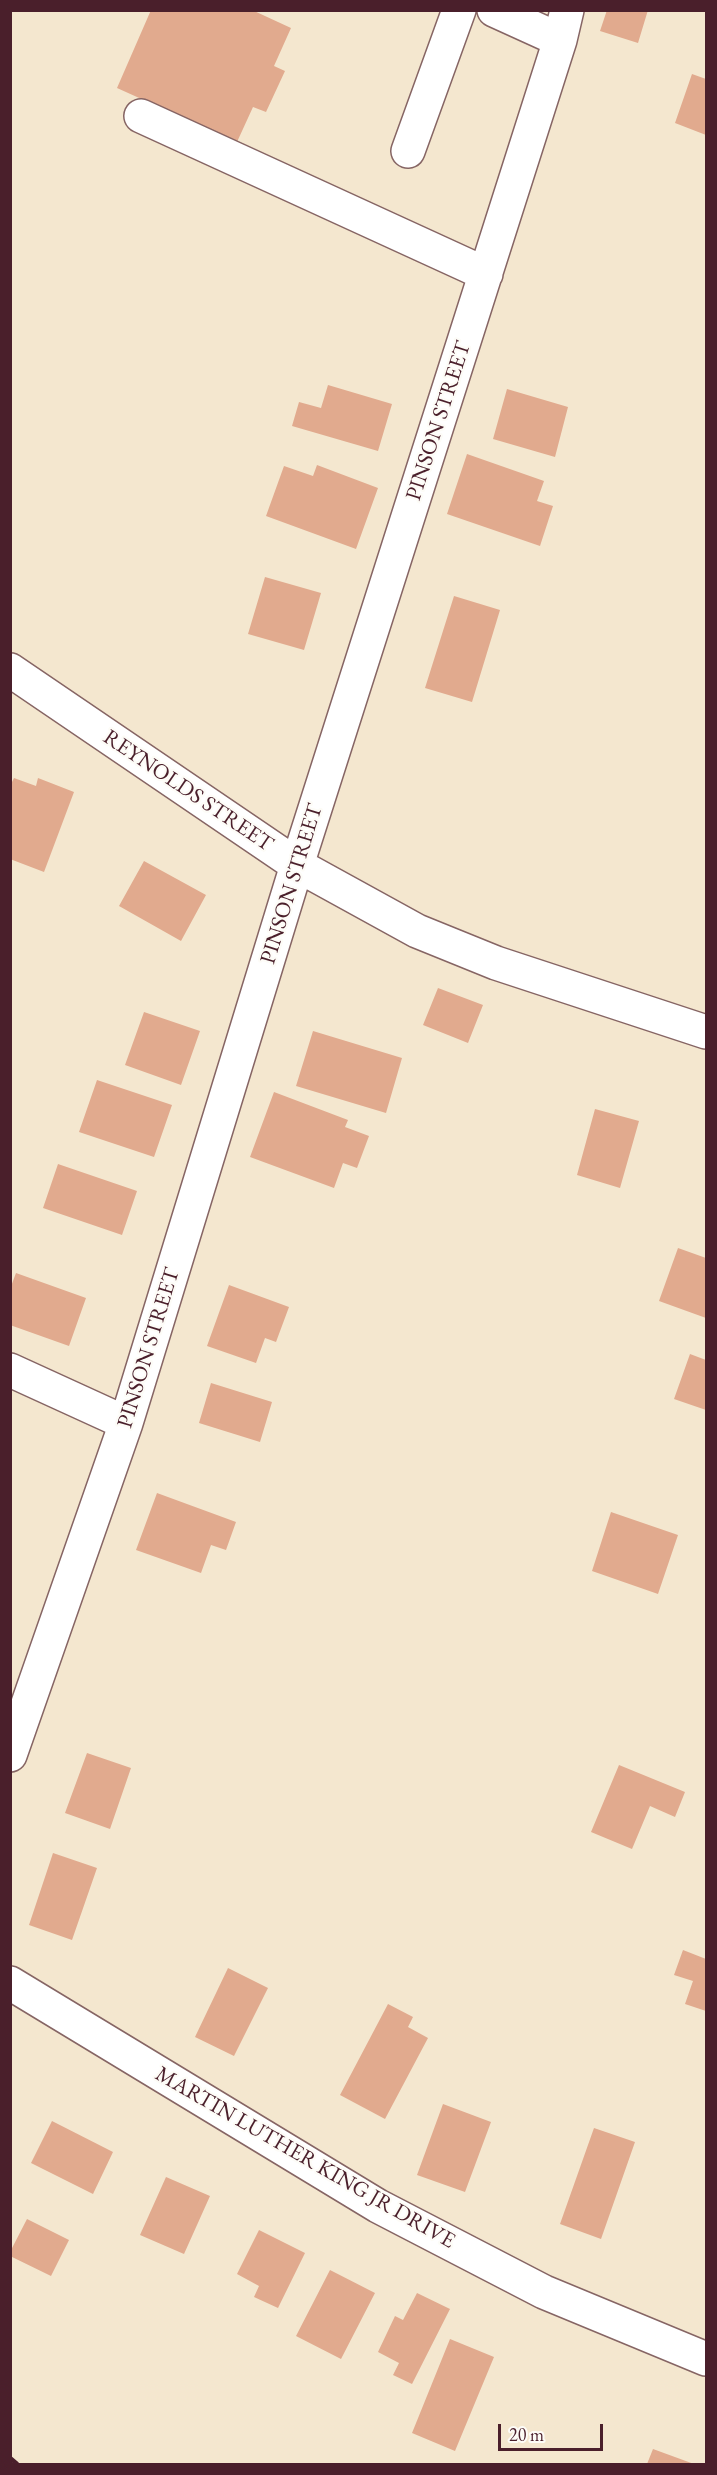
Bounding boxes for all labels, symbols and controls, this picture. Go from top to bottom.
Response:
street label: PINSON STREET [401,338,477,504]
street label: REYNOLDS STREET [98,724,278,858]
street label: PINSON STREET [255,801,329,967]
street label: PINSON STREET [112,1265,186,1431]
street label: MARTIN LUTHER KING JR DRIVE [151,2061,459,2255]
scale bar [501,2412,606,2450]
text: 20 m [509,2423,544,2446]

